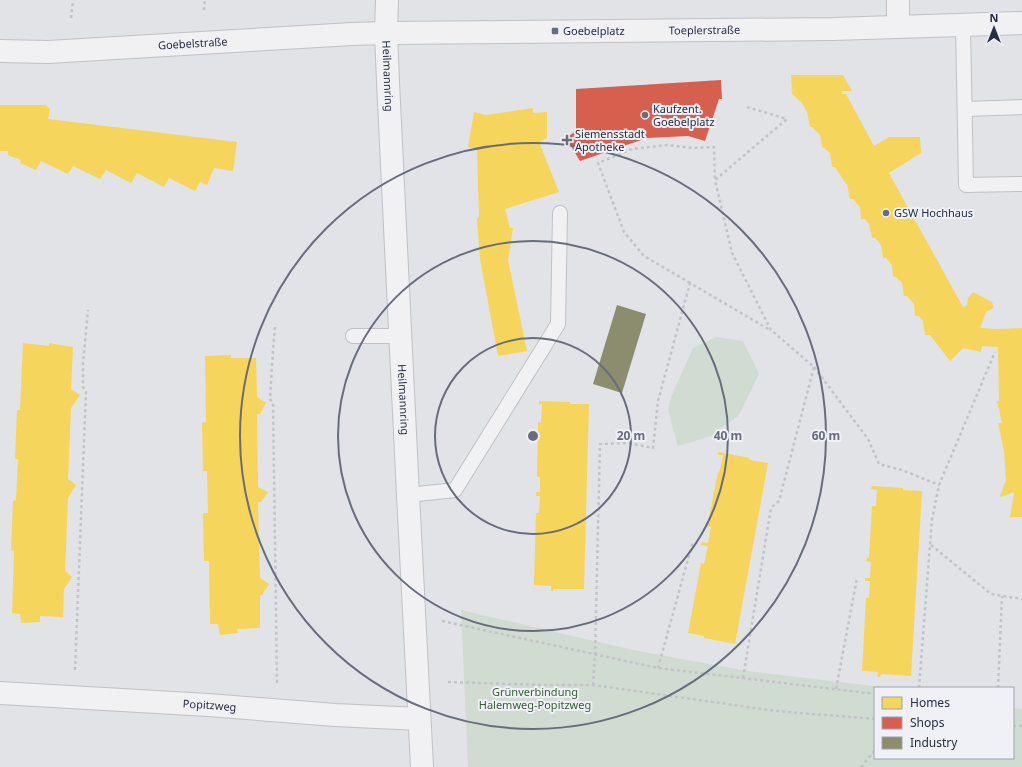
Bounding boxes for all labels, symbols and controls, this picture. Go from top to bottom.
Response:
north arrow [974,8,1014,48]
text: N [990,10,998,25]
street label: Toeplerstraße [669,22,740,37]
place label: Goebelplatz [563,23,625,38]
marker: Goebelplatz [550,26,560,36]
street label: Goebelstraße [157,33,228,52]
street label: Heilmannring [379,40,397,112]
place label: Kaufzent. Goebelplatz [653,101,715,129]
marker: Kaufzent. Goebelplatz [640,110,650,120]
place label: Siemensstadt Apotheke [575,126,645,154]
marker: Siemensstadt Apotheke [562,135,572,145]
place label: GSW Hochhaus [894,205,973,220]
marker: GSW Hochhaus [881,208,891,218]
street label: Heilmannring [395,364,413,435]
text: 20 m [617,427,645,444]
text: 40 m [714,427,742,444]
text: 60 m [812,427,840,444]
centre of rings [526,429,540,443]
park label: Grünverbindung Halemweg-Popitzweg [479,684,591,712]
legend [874,687,1014,759]
text: Homes [910,694,950,711]
street label: Popitzweg [182,696,237,714]
text: Shops [910,714,945,731]
text: Industry [910,734,958,751]

